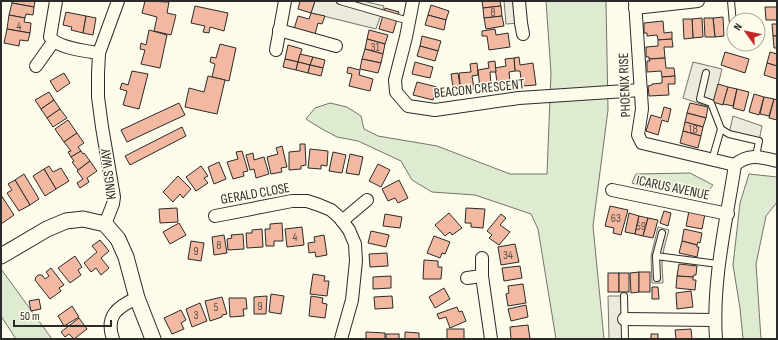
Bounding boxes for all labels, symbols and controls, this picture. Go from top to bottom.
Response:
house number: 8 [490,5,496,20]
north arrow [726,12,766,52]
house number: 4 [16,19,22,34]
text: N [731,21,745,33]
house number: 31 [370,40,380,55]
street label: PHOENIX RISE [615,52,634,118]
street label: BEACON CRESCENT [433,75,526,102]
house number: 18 [688,122,698,137]
street label: KINGS WAY [97,147,120,201]
street label: ICARUS AVENUE [635,171,711,204]
street label: GERALD CLOSE [219,179,291,208]
house number: 63 [611,211,621,226]
house number: 59 [636,219,646,234]
house number: 4 [292,230,298,245]
house number: 8 [216,238,222,253]
house number: 9 [193,244,199,259]
house number: 34 [503,248,513,263]
house number: 9 [257,299,263,314]
house number: 5 [214,300,219,315]
scale bar [14,302,111,328]
house number: 3 [193,308,199,323]
text: 50 m [20,309,40,324]

